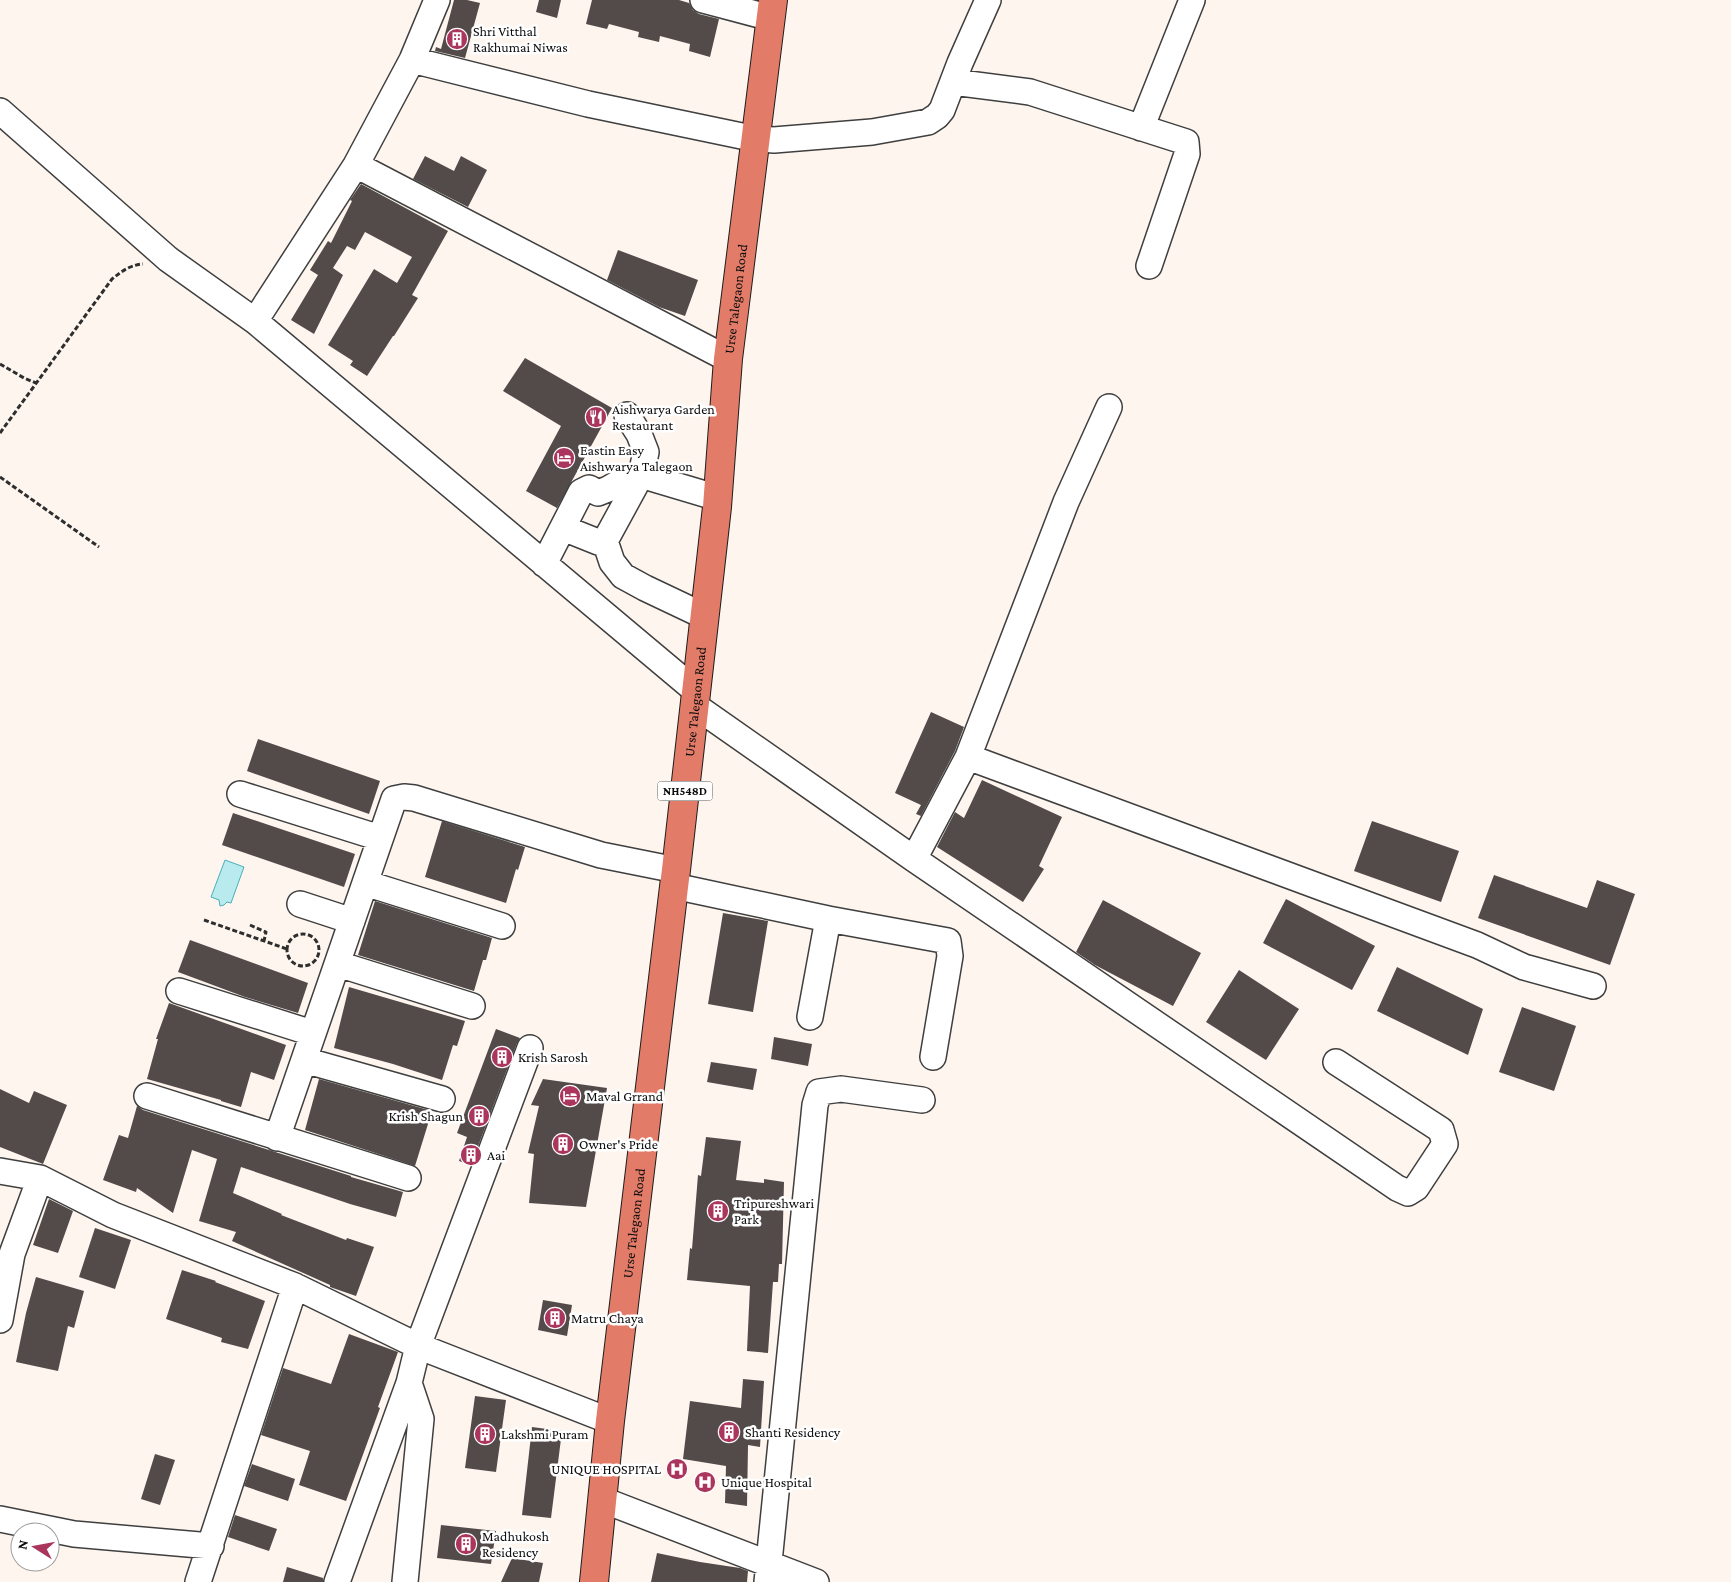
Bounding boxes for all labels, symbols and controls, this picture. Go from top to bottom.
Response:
place label: Shri Vitthal Rakhumai Niwas [473,23,568,55]
building icon: Shri Vitthal Rakhumai Niwas [445,27,469,51]
street label: Urse Talegaon Road [721,243,750,355]
place label: Aishwarya Garden Restaurant [612,401,715,433]
restaurant icon: Aishwarya Garden Restaurant [584,405,608,429]
place label: Eastin Easy Aishwarya Talegaon [580,442,693,474]
hotel icon: Eastin Easy Aishwarya Talegaon [552,446,576,470]
street label: Urse Talegaon Road [681,645,709,758]
road number: NH548D [658,781,712,800]
building icon: Krish Sarosh [490,1045,514,1069]
place label: Krish Sarosh [518,1049,588,1065]
hotel icon: Maval Grrand [558,1084,582,1108]
place label: Maval Grrand [586,1088,664,1104]
building icon: Krish Shagun [467,1104,491,1128]
place label: Krish Shagun [388,1108,463,1124]
building icon: Owner's Pride [551,1132,575,1156]
place label: Owner's Pride [579,1136,658,1152]
building icon: Aai [459,1143,483,1167]
place label: Aai [487,1147,505,1163]
street label: Urse Talegaon Road [619,1167,648,1279]
place label: Tripureshwari Park [734,1195,814,1227]
building icon: Tripureshwari Park [706,1199,730,1223]
building icon: Matru Chaya [543,1306,567,1330]
place label: Matru Chaya [571,1310,644,1326]
building icon: Shanti Residency [717,1420,741,1444]
building icon: Lakshmi Puram [473,1422,497,1446]
place label: Shanti Residency [745,1424,841,1440]
place label: Lakshmi Puram [501,1426,589,1442]
hospital icon: UNIQUE HOSPITAL [665,1457,689,1481]
place label: UNIQUE HOSPITAL [551,1461,661,1477]
hospital icon: Unique Hospital [693,1470,717,1494]
place label: Unique Hospital [721,1474,812,1490]
north arrow [10,1522,60,1572]
place label: Madhukosh Residency [482,1528,549,1560]
building icon: Madhukosh Residency [454,1532,478,1556]
text: N [13,1538,31,1551]

